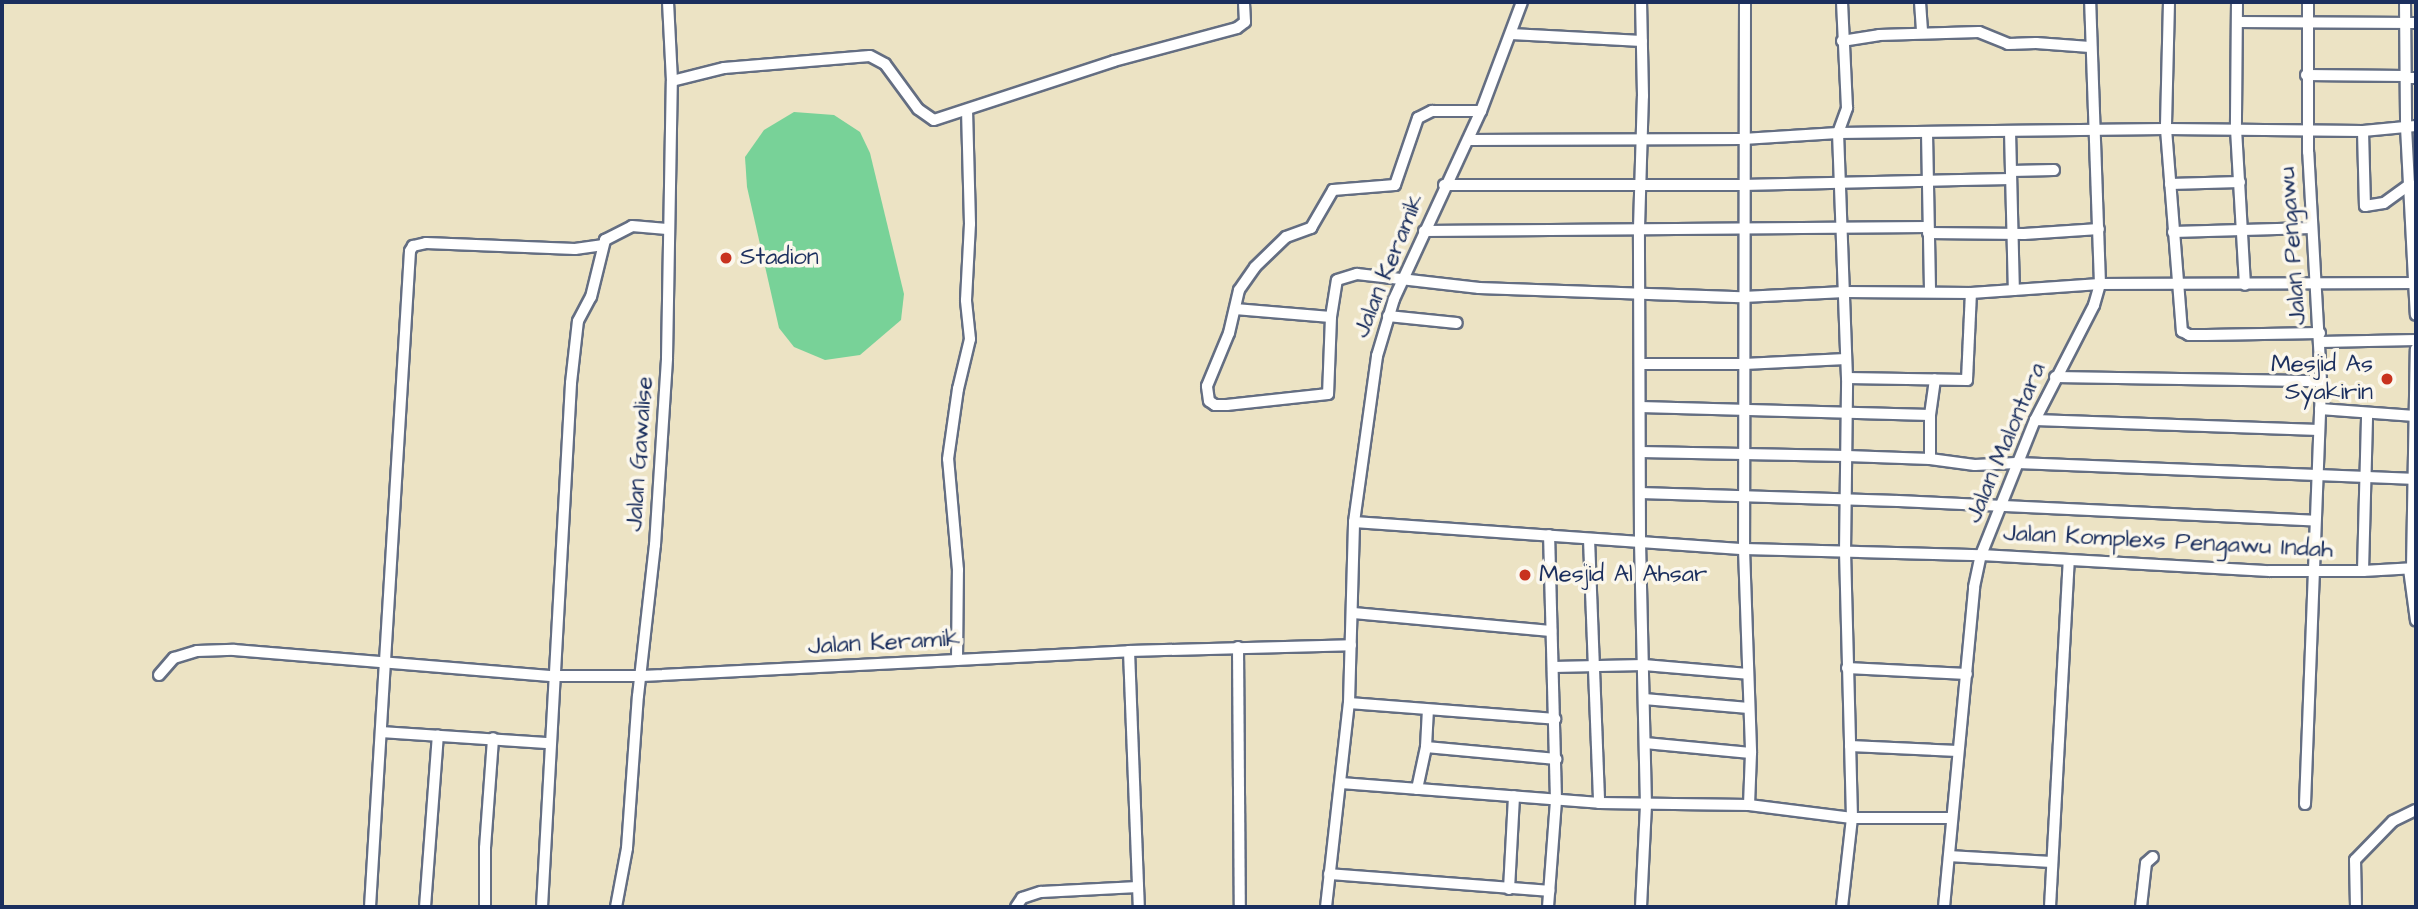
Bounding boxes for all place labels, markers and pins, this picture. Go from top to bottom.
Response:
place label: Stadion [740,244,819,272]
marker: Stadion [718,250,734,266]
place label: Mesjid As Syakirin [2271,351,2373,407]
marker: Mesjid As Syakirin [2379,371,2395,387]
place label: Mesjid Al Ahsar [1539,561,1707,589]
marker: Mesjid Al Ahsar [1517,567,1533,583]

